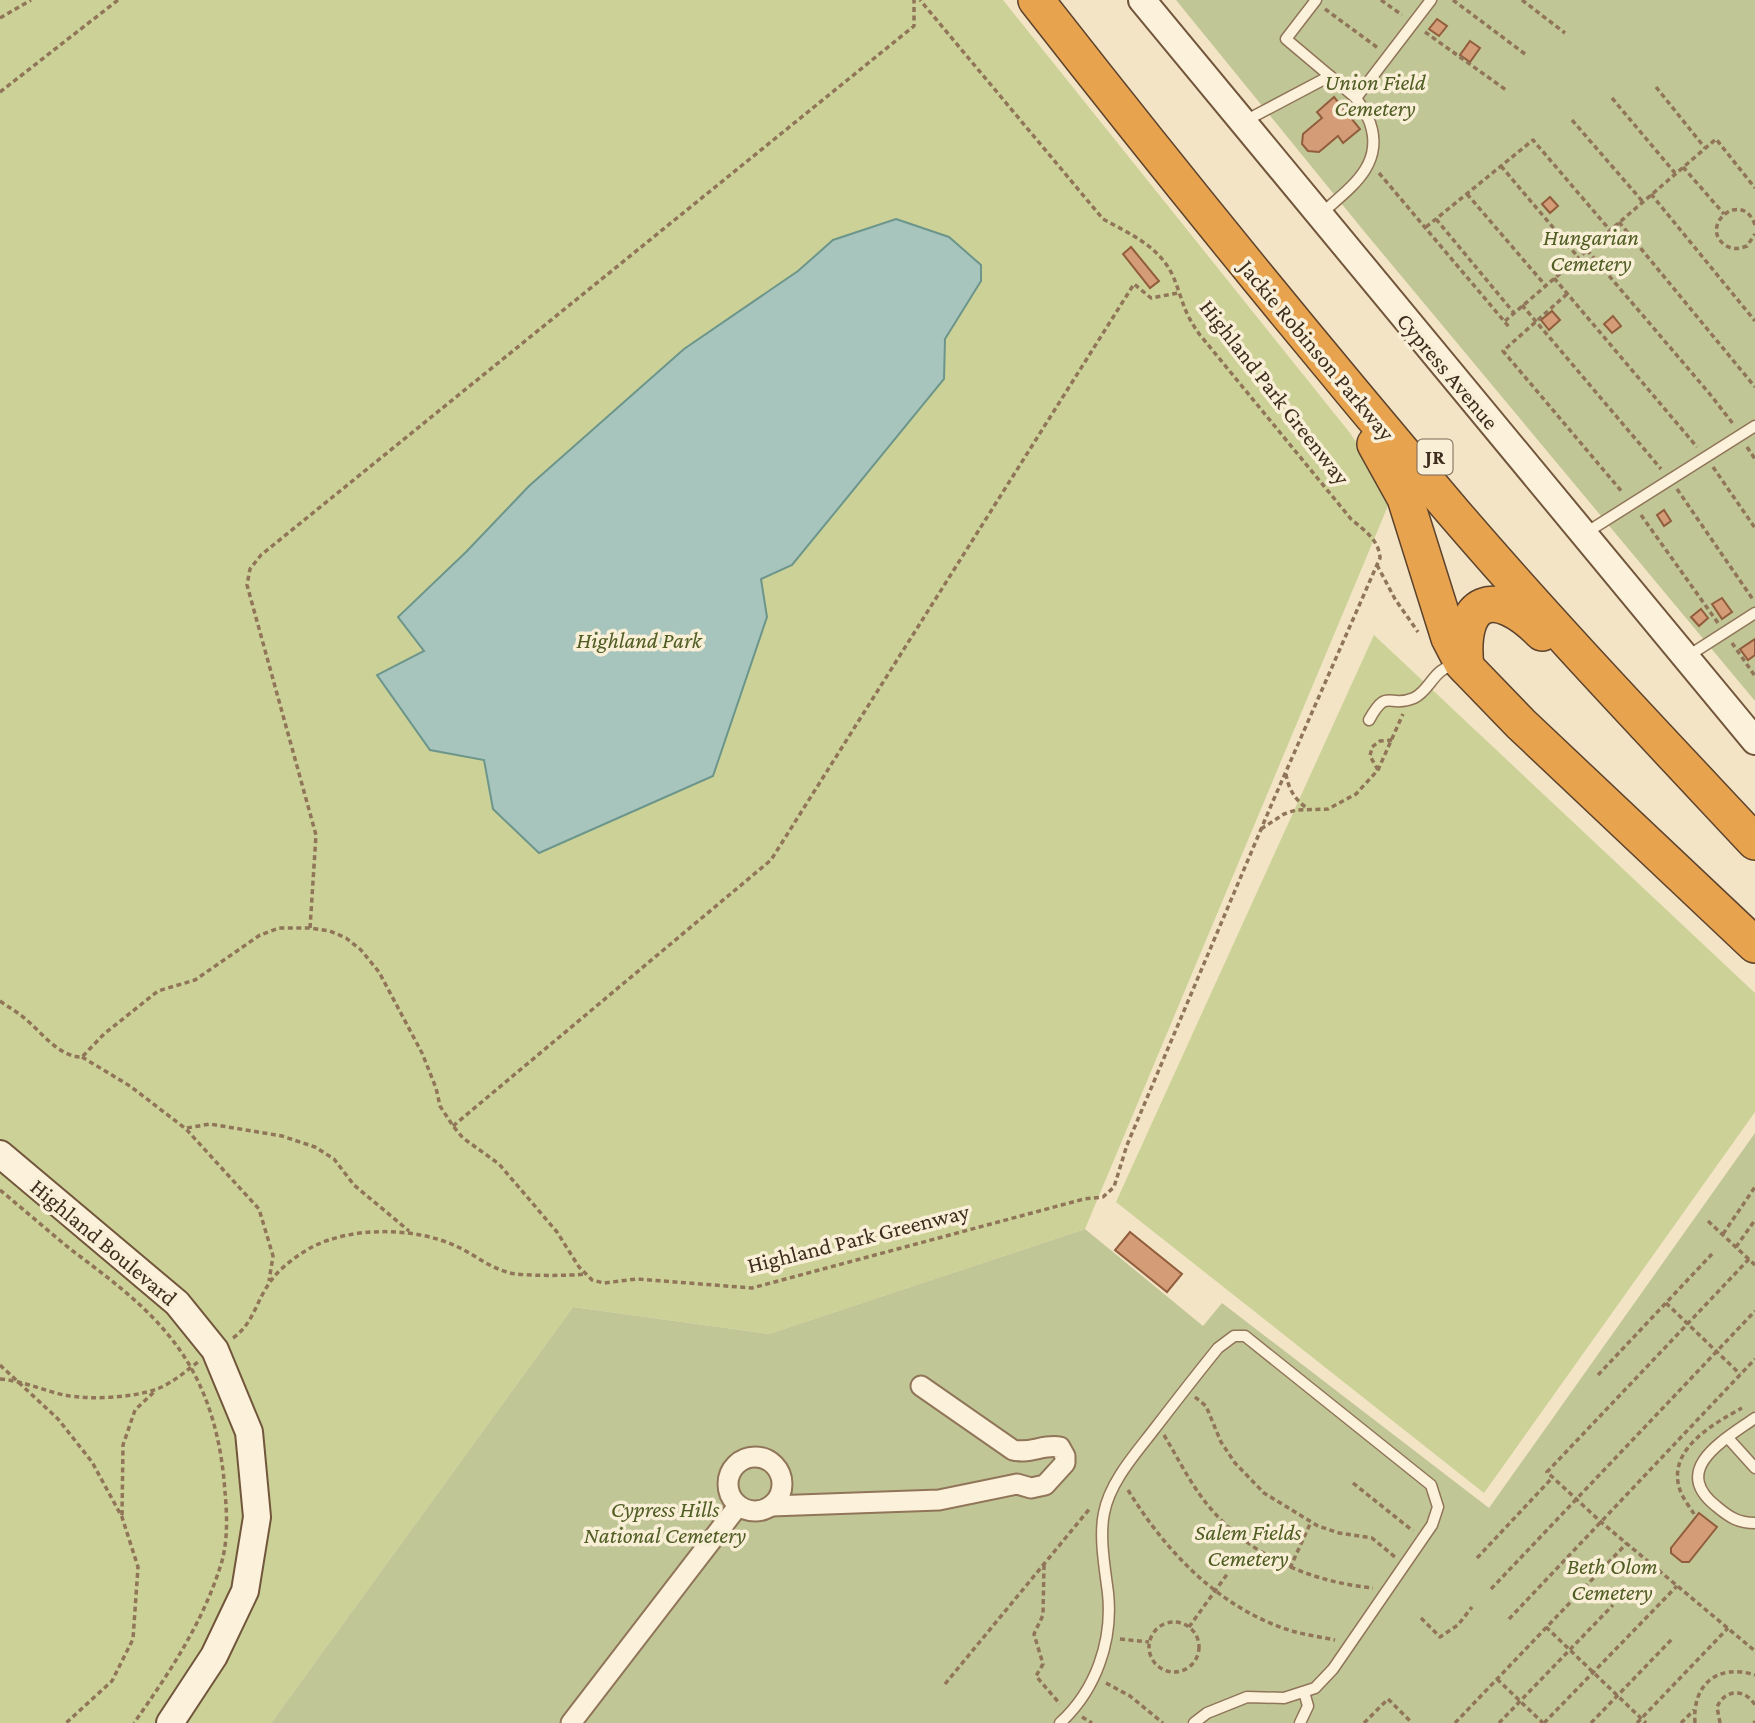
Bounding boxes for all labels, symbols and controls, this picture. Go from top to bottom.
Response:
park label: Union Field Cemetery [1324,69,1427,121]
park label: Hungarian Cemetery [1543,224,1639,276]
street label: Jackie Robinson Parkway [1233,253,1400,446]
street label: Highland Park Greenway [1195,294,1356,490]
street label: Cypress Avenue [1392,307,1504,435]
road number: JR [1418,440,1452,475]
park label: Highland Park [576,627,703,653]
street label: Highland Boulevard [25,1173,183,1311]
street label: Highland Park Greenway [744,1198,972,1278]
park label: Cypress Hills National Cemetery [584,1496,747,1548]
park label: Salem Fields Cemetery [1195,1519,1302,1571]
park label: Beth Olom Cemetery [1566,1553,1658,1605]

